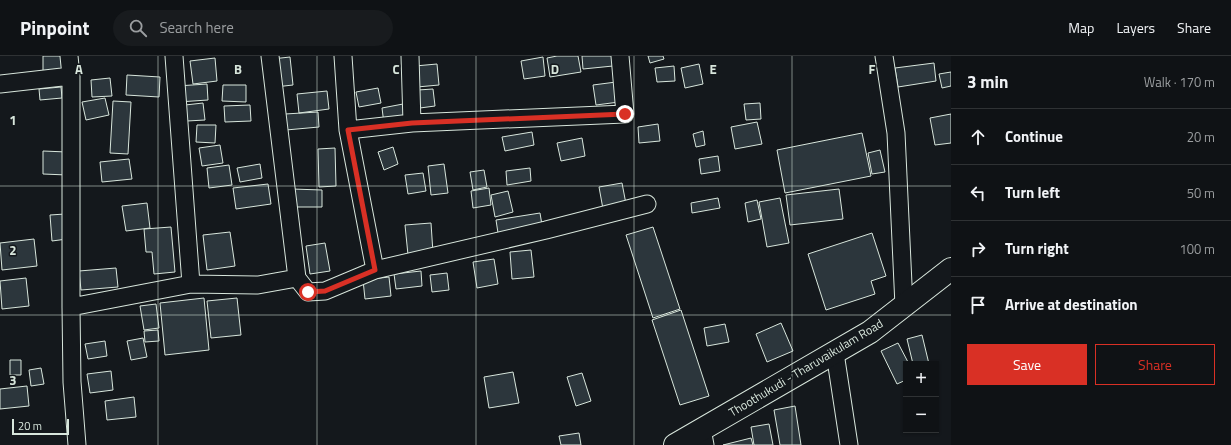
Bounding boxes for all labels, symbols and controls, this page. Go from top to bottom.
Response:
search box [113,10,393,46]
text: Pinpoint [20,13,89,42]
text: Search here [159,16,234,39]
icon: search [127,17,149,39]
text: Map [1068,17,1094,38]
text: Layers [1116,17,1155,38]
text: Share [1177,17,1211,38]
text: A [75,59,83,79]
text: B [234,59,242,79]
text: C [392,59,400,79]
text: D [551,59,559,79]
text: E [709,59,717,79]
text: F [869,59,876,79]
text: 3 min [967,69,1008,95]
text: Walk · 170 m [1144,72,1215,92]
route end [616,105,634,123]
text: 1 [9,110,17,130]
text: Continue [1005,125,1063,148]
icon: ahead [967,126,989,148]
text: 20 m [1187,127,1215,147]
text: Turn left [1005,181,1060,204]
icon: left [967,182,989,204]
text: 50 m [1187,183,1215,203]
text: Turn right [1005,237,1069,260]
icon: right [967,238,989,260]
text: 100 m [1179,239,1215,259]
text: 2 [9,240,17,260]
route start [299,283,317,301]
text: Arrive at destination [1005,293,1138,316]
icon: arrive [967,294,989,316]
street label: Thoothukudi - Tharuvaikulam Road [725,314,887,421]
button: Save [967,344,1087,385]
button: Share [1095,344,1215,385]
map controls [903,361,939,433]
button: + [903,361,939,397]
text: 3 [9,370,17,390]
button: − [903,397,939,433]
scale bar [12,417,69,436]
text: 20 m [18,418,42,434]

